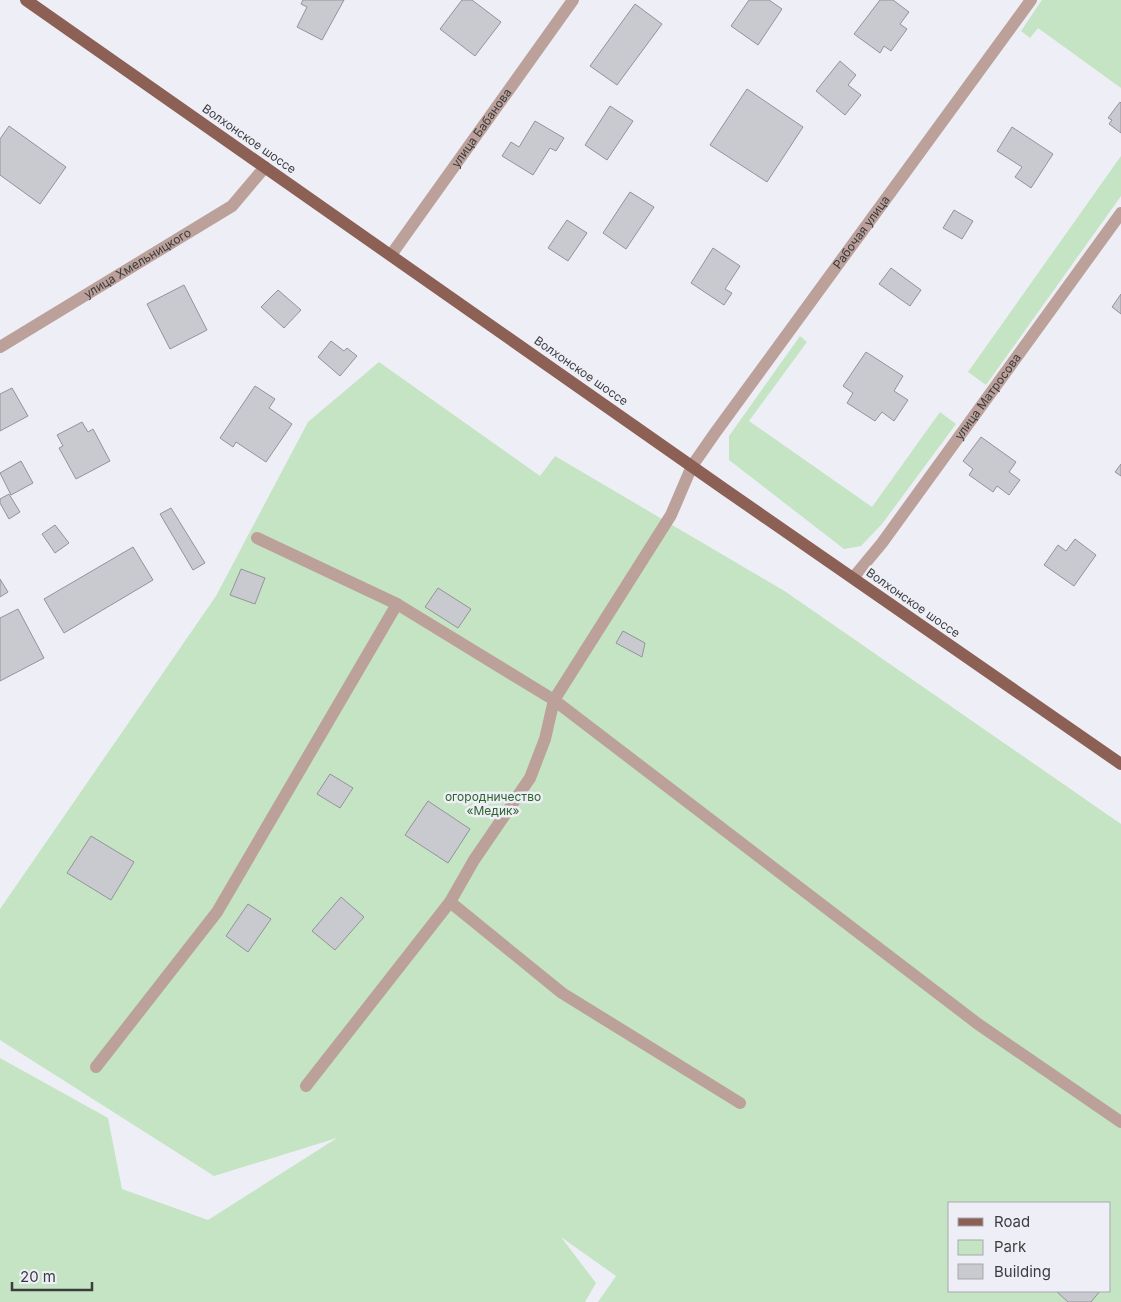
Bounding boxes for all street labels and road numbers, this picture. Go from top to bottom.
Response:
street label: улица Бабанова [448,85,515,170]
street label: Волхонское шоссе [200,101,299,177]
street label: Рабочая улица [829,193,893,271]
street label: улица Хмельницкого [81,225,194,301]
street label: Волхонское шоссе [532,333,631,409]
street label: улица Матросова [951,350,1024,443]
street label: Волхонское шоссе [864,565,963,641]

